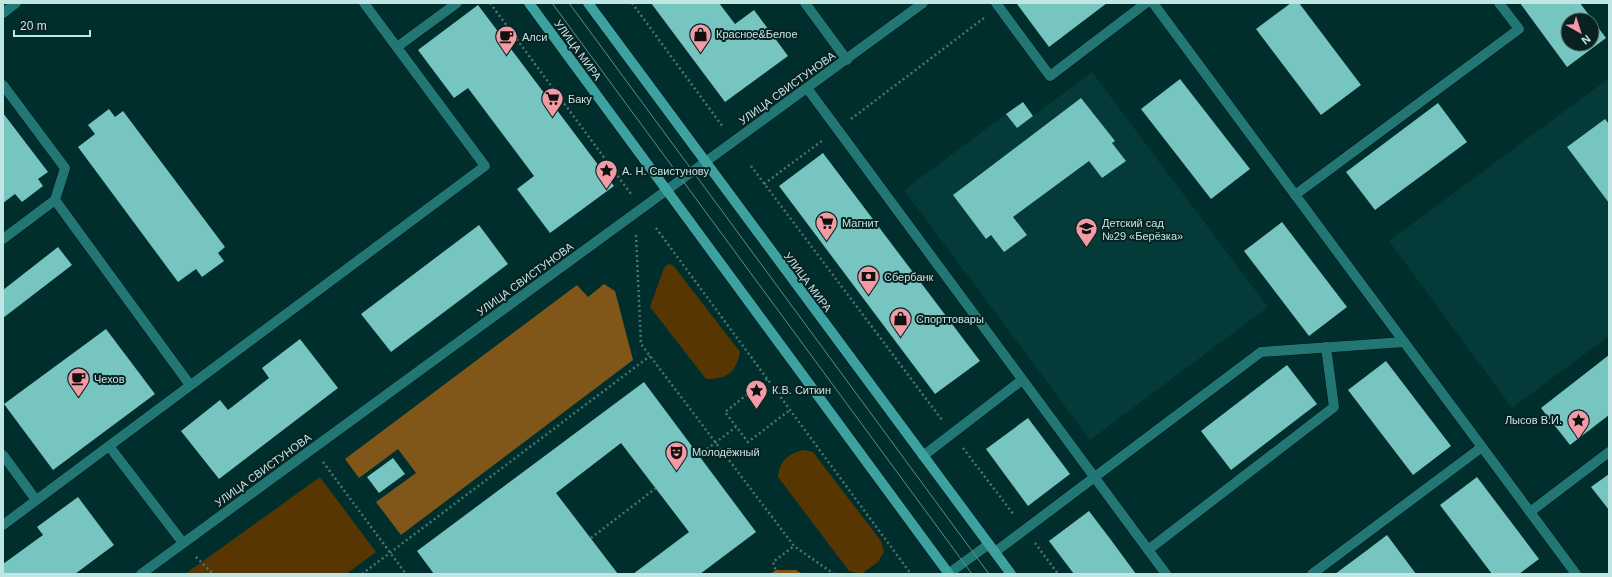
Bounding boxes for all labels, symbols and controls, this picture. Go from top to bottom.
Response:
scale bar [14,12,90,38]
north arrow [1560,12,1600,52]
street label: УЛИЦА МИРА [552,18,604,83]
text: 20 m [20,19,47,33]
shop icon: Красное&Белое [688,21,714,54]
cafe icon: Алси [494,24,520,57]
place label: Красное&Белое [716,28,798,40]
place label: Алси [522,31,547,43]
text: N [1579,33,1593,47]
street label: УЛИЦА СВИСТУНОВА [737,49,838,127]
supermarket icon: Баку [540,86,566,119]
place label: Баку [568,93,592,105]
place icon: А. Н. Свистунову [593,158,619,191]
place label: А. Н. Свистунову [622,165,709,177]
supermarket icon: Магнит [814,210,840,243]
school or university icon: Детский сад №29 «Берёзка» [1073,216,1099,249]
place label: Магнит [842,217,879,229]
place label: Детский сад №29 «Берёзка» [1102,217,1183,242]
street label: УЛИЦА СВИСТУНОВА [475,240,576,318]
street label: УЛИЦА МИРА [782,250,835,315]
bank icon: Сбербанк [855,264,881,297]
place label: Сбербанк [884,271,934,283]
shop icon: Спорттовары [887,306,913,339]
place label: Спорттовары [916,313,984,325]
cafe icon: Чехов [66,366,92,399]
place label: Чехов [94,373,125,385]
place icon: К.В. Ситкин [743,377,769,410]
place label: К.В. Ситкин [772,384,831,396]
place icon: Лысов В.И. [1565,407,1591,440]
place label: Лысов В.И. [1505,414,1562,426]
street label: УЛИЦА СВИСТУНОВА [213,431,314,509]
theatre icon: Молодёжный [664,439,690,472]
place label: Молодёжный [692,446,760,458]

